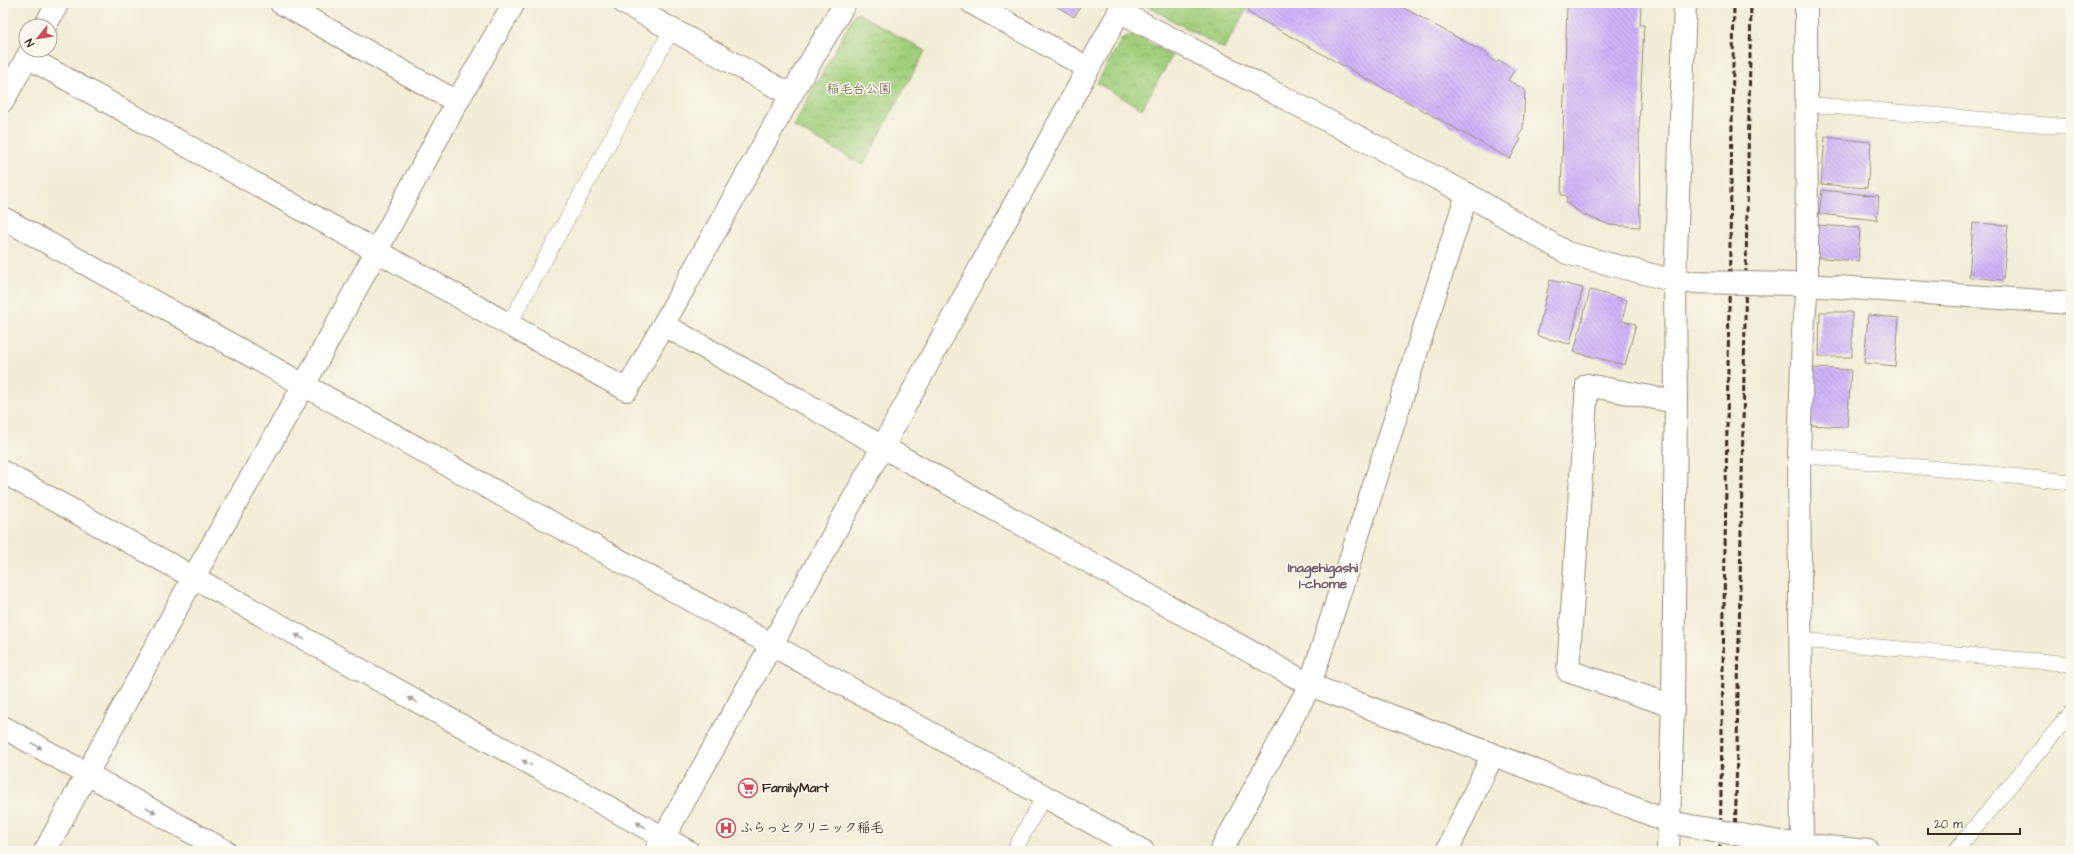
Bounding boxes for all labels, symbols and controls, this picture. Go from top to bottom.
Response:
north arrow [18,18,58,58]
text: N [22,36,38,49]
park label: 稲毛台公園 [826,80,892,98]
district label: Inagehigashi 1-chome [1288,558,1359,594]
one-way arrow [294,634,305,641]
one-way arrow [408,697,419,703]
one-way arrow [31,743,43,750]
one-way arrow [521,759,533,766]
supermarket icon: FamilyMart [737,777,759,799]
place label: FamilyMart [762,779,829,798]
one-way arrow [145,806,156,813]
scale bar [1928,810,2020,836]
text: 20 m [1934,816,1963,833]
hospital icon: ふらっとクリニック稲毛 [715,817,737,839]
place label: ふらっとクリニック稲毛 [740,819,883,837]
one-way arrow [635,822,647,829]

